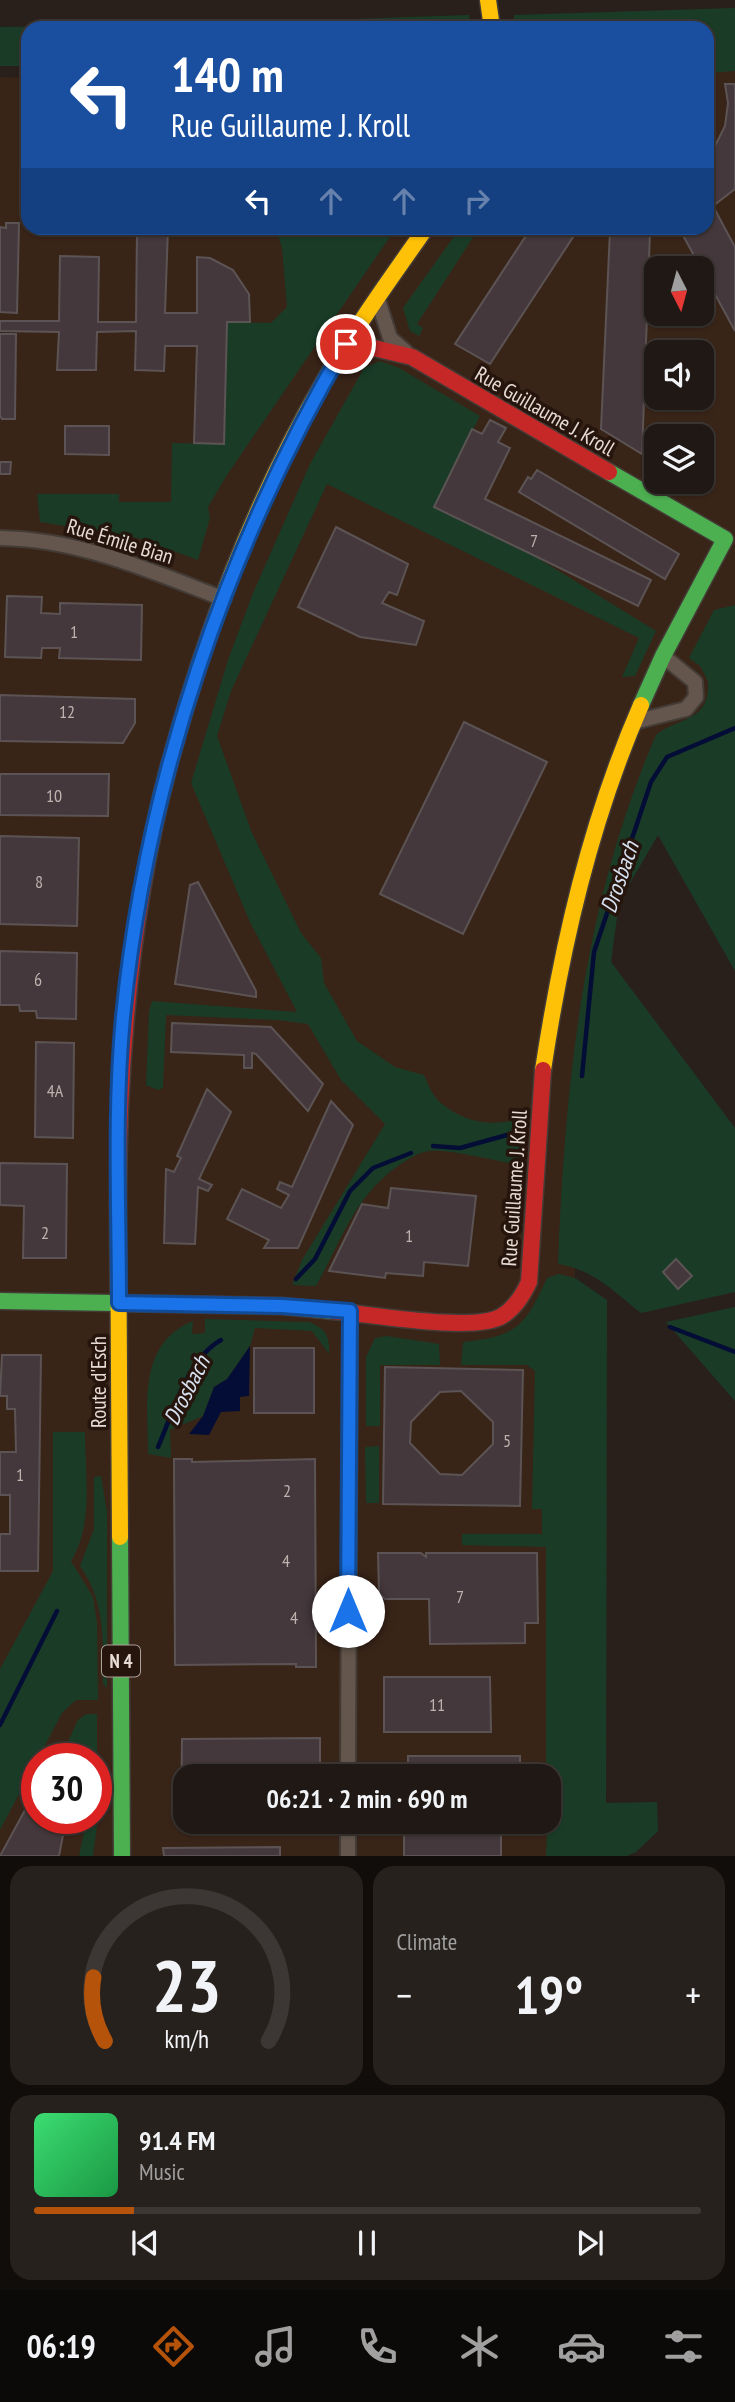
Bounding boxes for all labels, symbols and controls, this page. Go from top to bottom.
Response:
text: 140 m [171,42,284,106]
icon: left [56,49,147,140]
text: Rue Guillaume J. Kroll [171,104,410,146]
icon: left [239,182,277,220]
icon: ahead [312,182,350,220]
icon: ahead [385,182,423,220]
icon: right [458,182,496,220]
north arrow [644,256,714,326]
map controls [644,256,714,494]
pin [316,314,376,374]
icon: arrive [327,325,365,363]
button: sound [644,340,714,410]
street label: Rue Guillaume J. Kroll [470,360,620,462]
button: layers [644,424,714,494]
street label: Rue Émile Bian [64,512,176,570]
house number: 7 [530,529,538,552]
house number: 1 [70,620,78,643]
house number: 12 [59,700,75,723]
house number: 10 [46,784,62,807]
water label: Drosbach [593,836,645,917]
house number: 8 [35,870,43,893]
house number: 6 [34,968,42,991]
house number: 4A [47,1079,64,1102]
street label: Rue Guillaume J. Kroll [495,1109,533,1267]
house number: 2 [41,1221,49,1244]
house number: 1 [405,1224,413,1247]
street label: Route d'Esch [85,1336,112,1428]
water label: Drosbach [156,1349,216,1429]
house number: 5 [503,1429,511,1452]
house number: 1 [16,1463,24,1486]
house number: 2 [283,1479,291,1502]
house number: 4 [282,1549,290,1572]
position arrow [311,1574,385,1648]
house number: 7 [456,1585,464,1608]
house number: 4 [290,1606,298,1629]
road number: N 4 [102,1646,140,1676]
house number: 11 [429,1693,445,1716]
speed limit sign: 30 [21,1743,112,1834]
text: 06:21 · 2 min · 690 m [267,1782,467,1815]
text: Climate [397,1927,457,1956]
text: 23 [151,1938,221,2032]
text: 19° [514,1961,583,2028]
text: − [397,1970,412,2019]
text: + [685,1970,701,2019]
text: km/h [164,2023,208,2055]
text: 91.4 FM [139,2124,215,2157]
text: Music [139,2157,185,2186]
icon: previous [126,2224,164,2262]
icon: pause [348,2224,386,2262]
icon: next [571,2224,609,2262]
icon: directions [149,2322,198,2371]
icon: music [251,2322,300,2371]
icon: phone [353,2322,402,2371]
icon: climate [455,2322,504,2371]
icon: car [557,2322,606,2371]
icon: filters [659,2322,708,2371]
text: 06:19 [27,2325,96,2367]

